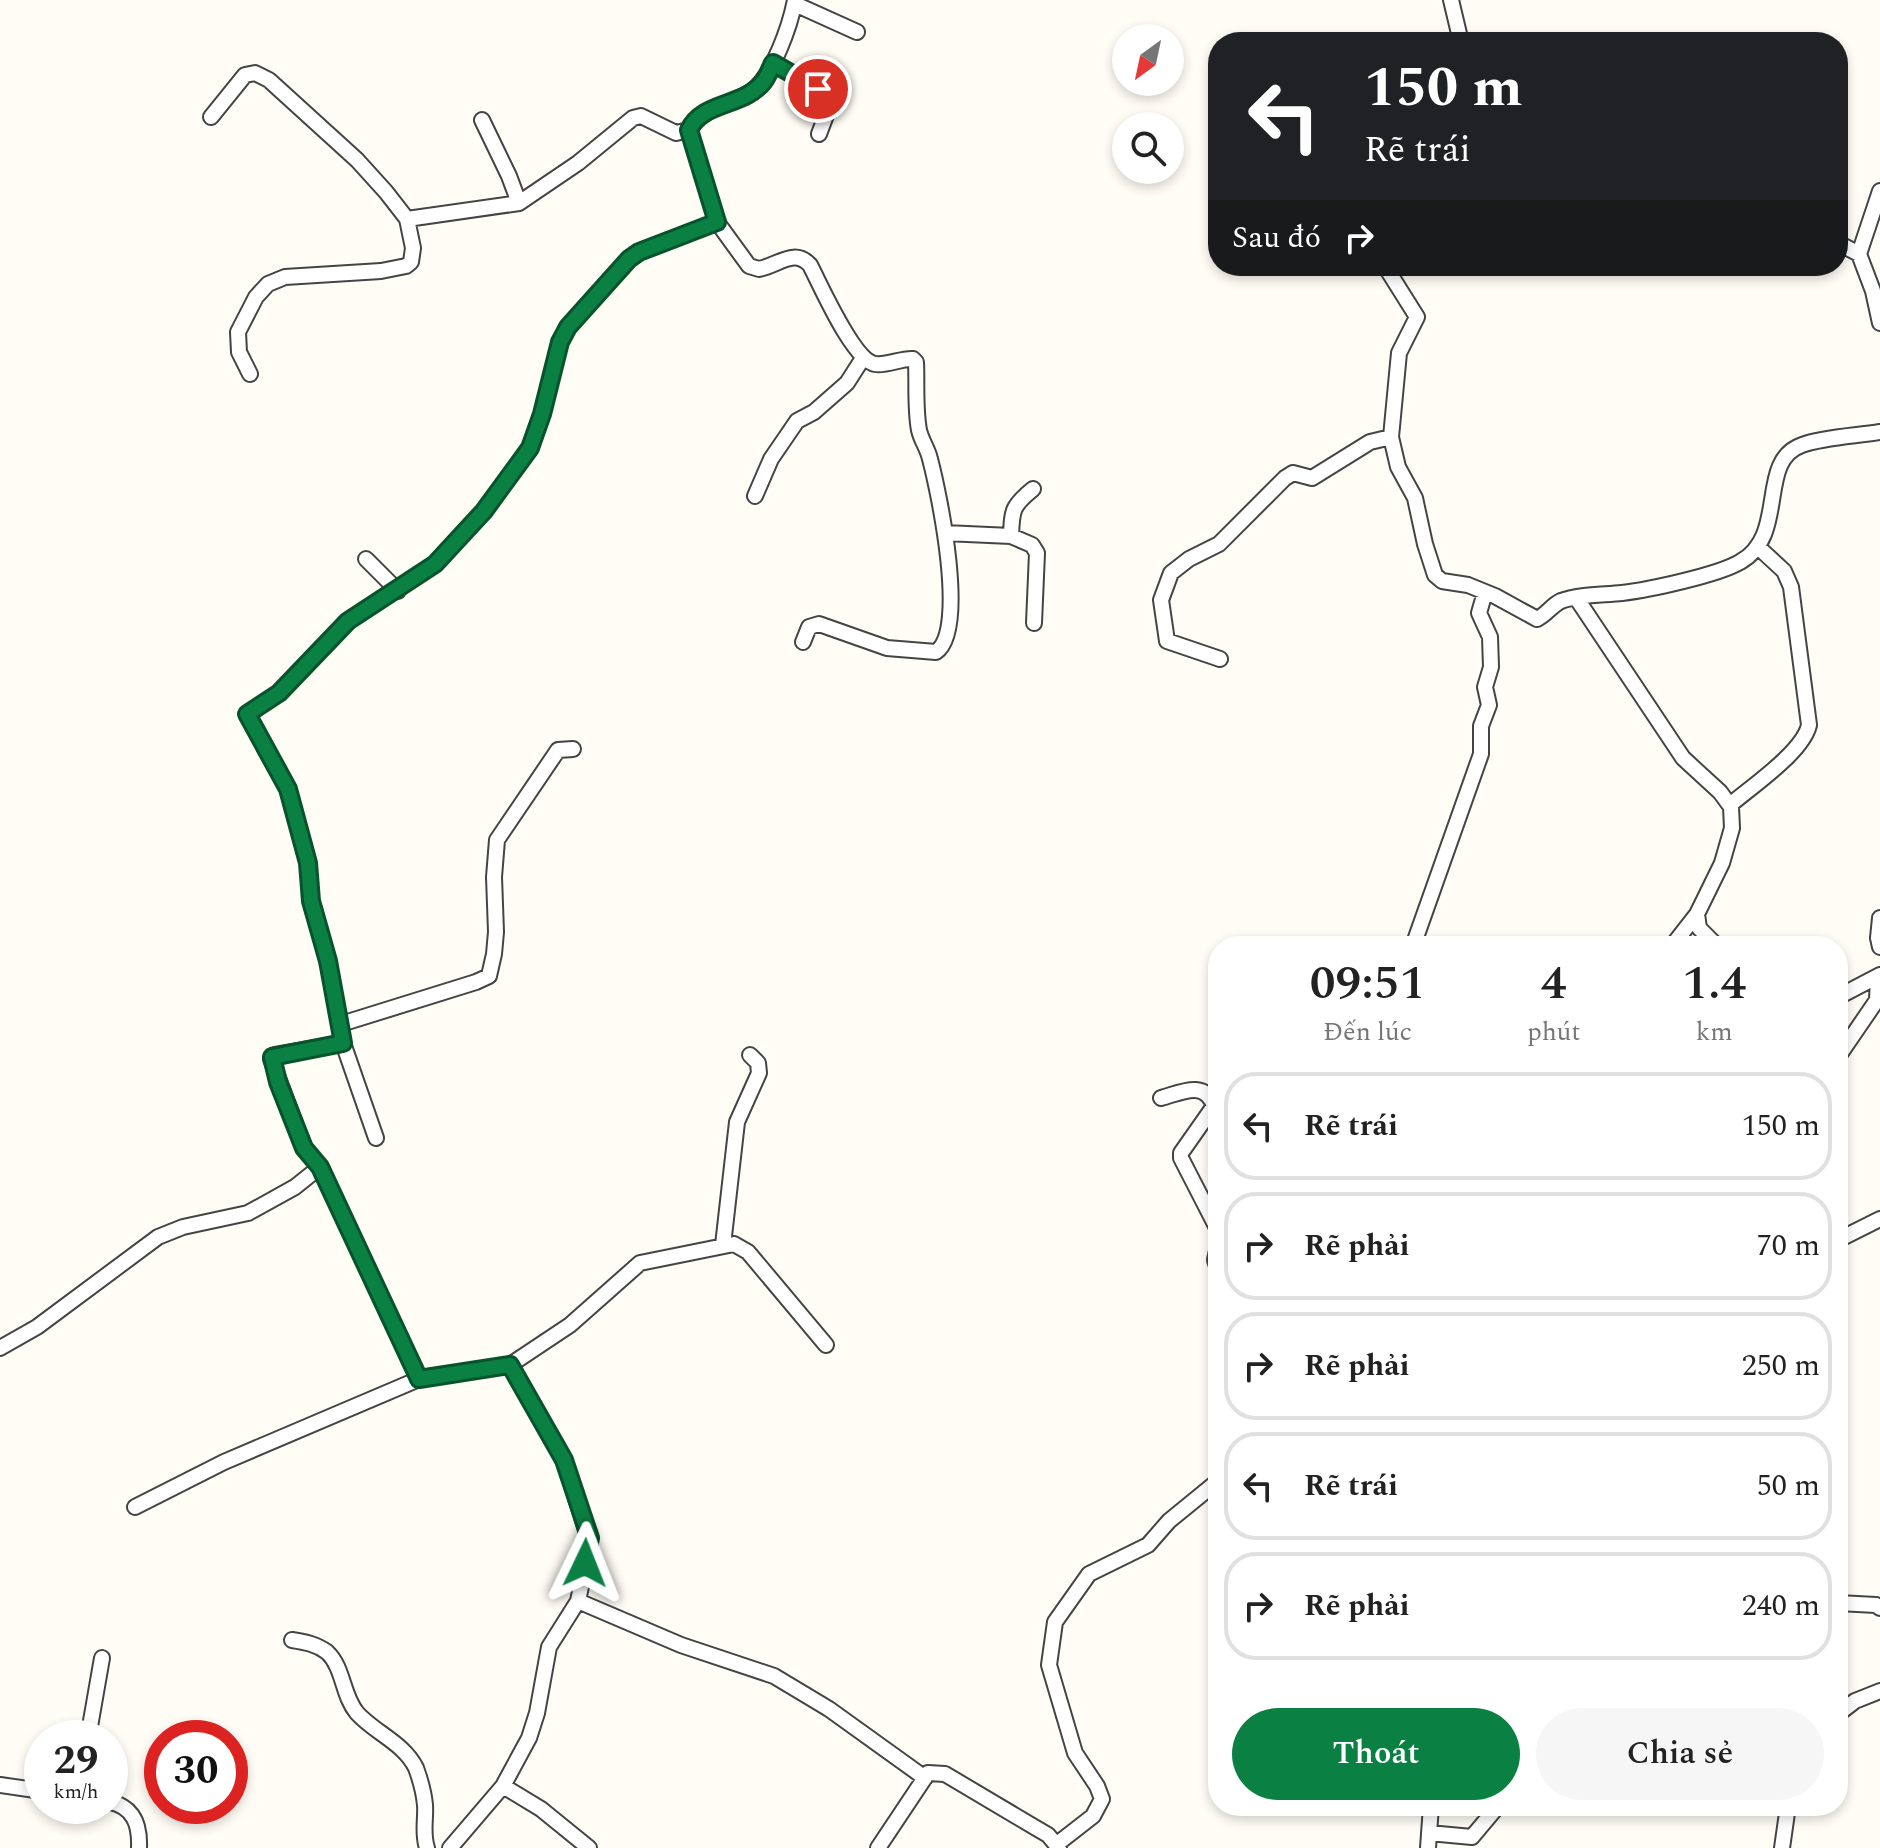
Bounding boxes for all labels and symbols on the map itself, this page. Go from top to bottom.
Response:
north arrow [1112,24,1184,96]
pin [784,55,852,123]
position arrow [543,1521,627,1605]
speed limit sign: 30 [144,1720,248,1824]

